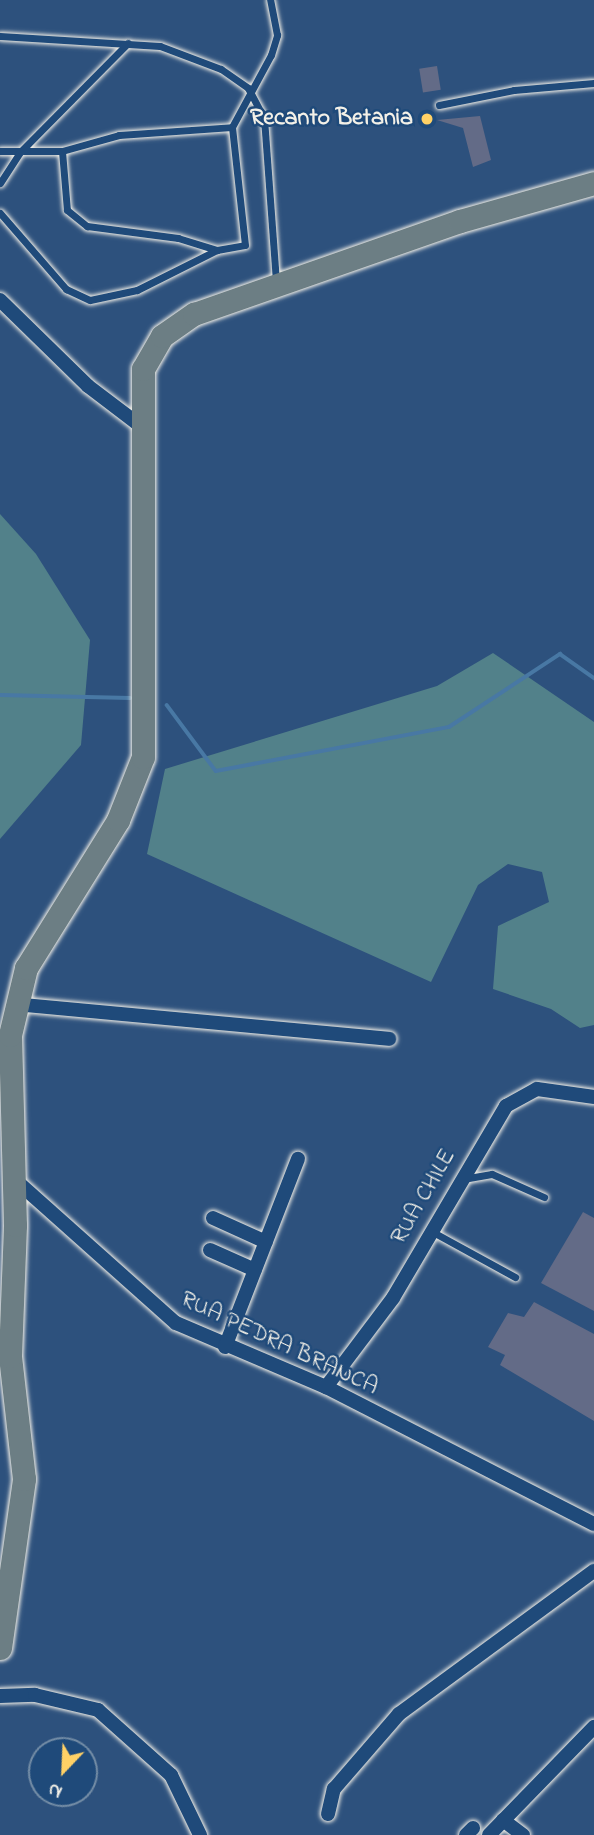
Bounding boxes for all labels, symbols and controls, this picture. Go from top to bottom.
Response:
place label: Recanto Betania [250,105,413,133]
marker: Recanto Betania [419,111,435,127]
street label: RUA CHILE [385,1144,463,1250]
street label: RUA PEDRA BRANCA [176,1286,382,1402]
north arrow [28,1737,98,1807]
text: N [44,1775,67,1805]

